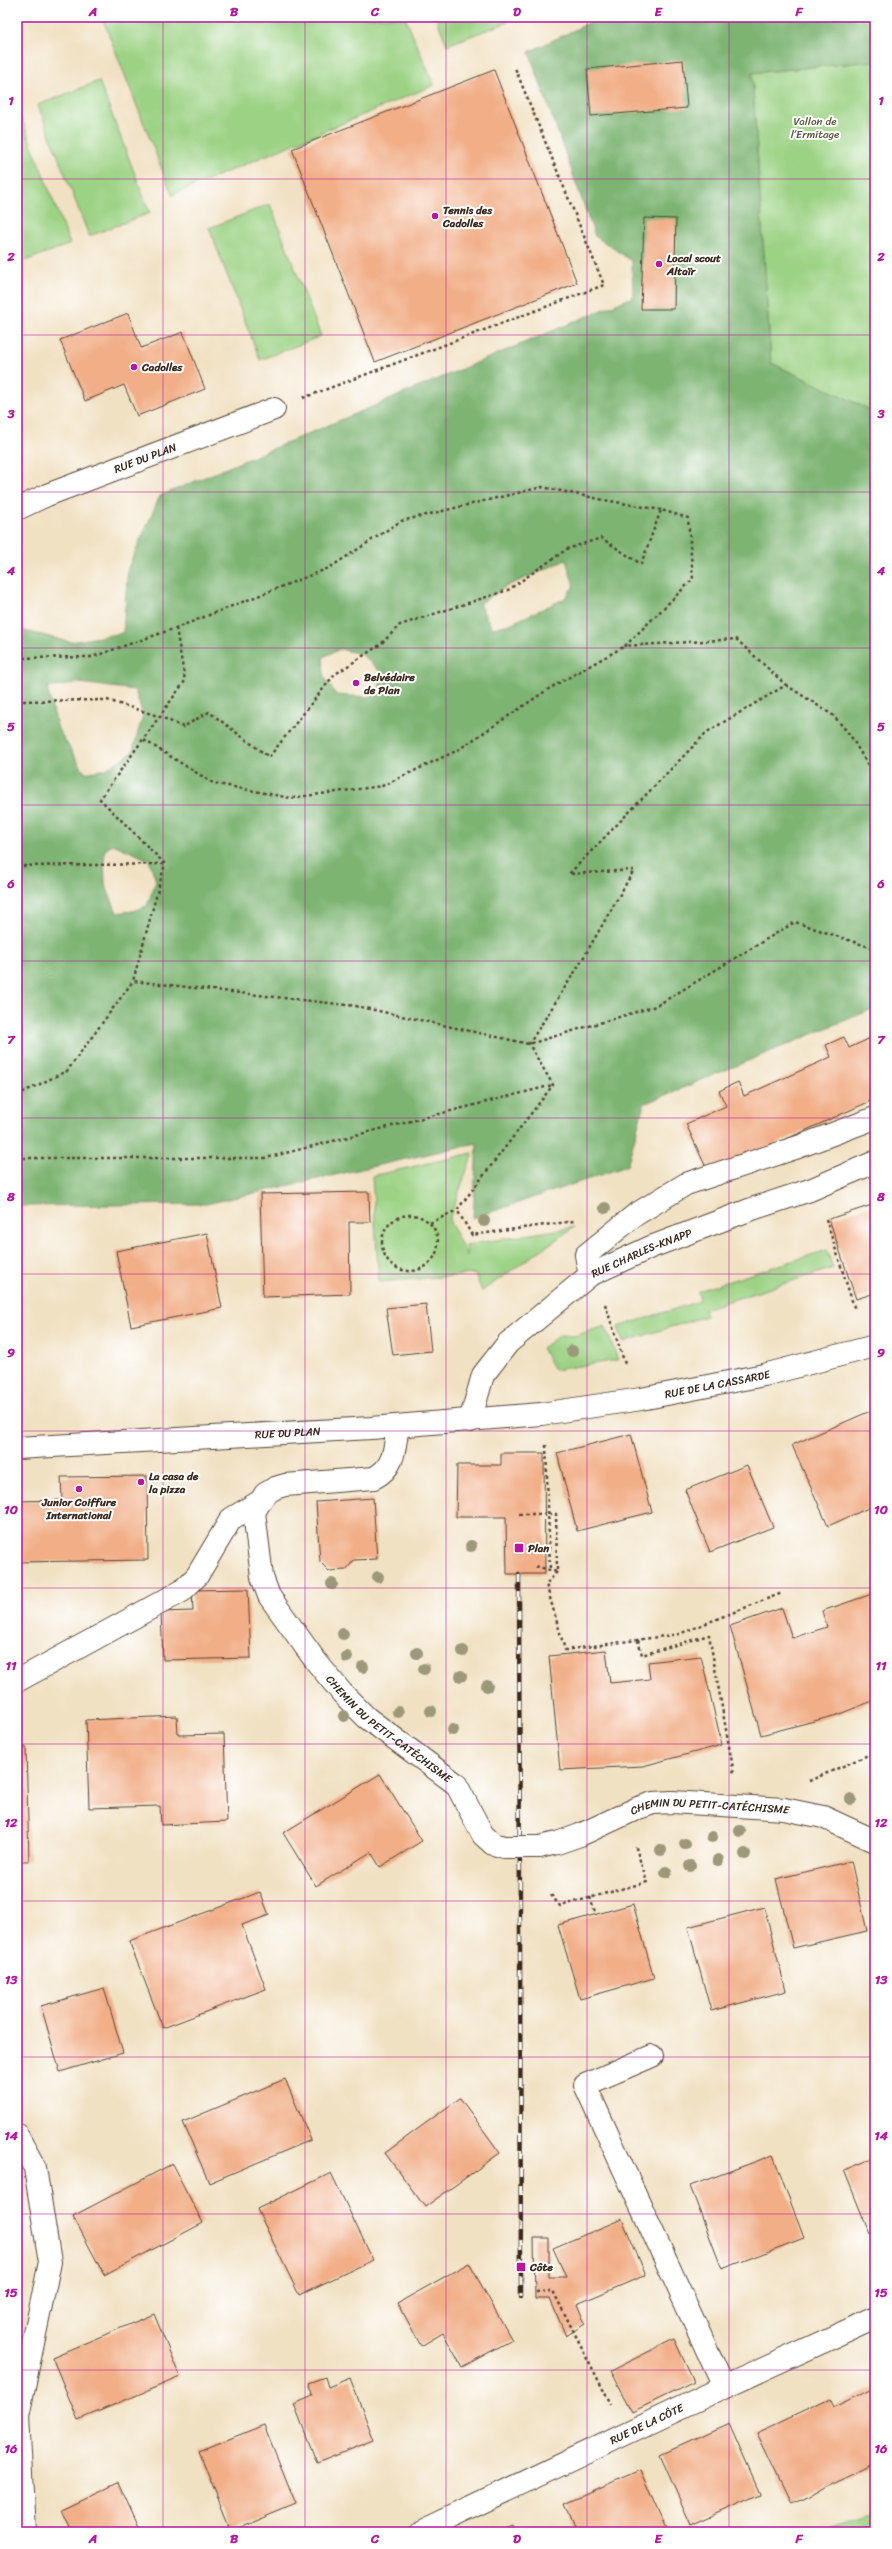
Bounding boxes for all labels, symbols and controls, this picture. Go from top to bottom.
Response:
text: A [88,0,97,23]
text: B [230,0,239,23]
text: C [370,0,380,23]
text: D [513,0,521,23]
text: E [654,0,663,23]
text: F [794,0,803,23]
text: 1 [8,89,14,112]
text: 1 [878,89,884,112]
park label: Vallon de l’Ermitage [791,112,840,144]
place label: Tennis des Cadolles [442,201,493,233]
marker: Tennis des Cadolles [430,211,440,221]
text: 2 [6,245,15,268]
text: 2 [876,245,885,268]
place label: Local scout Altaïr [666,249,721,281]
marker: Local scout Altaïr [654,259,664,269]
place label: Cadolles [141,358,183,377]
marker: Cadolles [129,362,139,372]
text: 3 [6,402,15,425]
text: 3 [876,402,885,425]
street label: RUE DU PLAN [111,438,180,479]
text: 4 [6,559,16,582]
text: 4 [876,559,886,582]
place label: Belvédaire de Plan [364,668,415,700]
marker: Belvédaire de Plan [351,678,361,688]
text: 5 [7,715,15,738]
text: 5 [877,715,885,738]
text: 6 [6,872,15,895]
text: 6 [876,872,885,895]
text: 7 [7,1028,16,1051]
text: 7 [877,1028,886,1051]
text: 8 [6,1185,15,1208]
text: 8 [876,1185,885,1208]
street label: RUE CHARLES-KNAPP [588,1223,695,1283]
text: 9 [7,1341,15,1364]
text: 9 [877,1341,885,1364]
street label: RUE DE LA CASSARDE [663,1365,773,1404]
street label: RUE DU PLAN [254,1422,321,1445]
place label: La casa de la pizza [148,1467,199,1499]
marker: La casa de la pizza [136,1477,146,1487]
marker: Junior Coiffure International [74,1484,84,1494]
place label: Junior Coiffure International [41,1493,116,1525]
text: 10 [4,1498,18,1521]
text: 10 [874,1498,888,1521]
place label: Plan [528,1539,549,1558]
marker: Plan [513,1542,525,1554]
text: 11 [5,1654,17,1677]
text: 11 [875,1654,887,1677]
street label: CHEMIN DU PETIT-CATÉCHISME [321,1671,457,1788]
street label: CHEMIN DU PETIT-CATÉCHISME [627,1793,792,1820]
text: 12 [4,1811,18,1834]
text: 12 [874,1811,888,1834]
text: 13 [5,1968,18,1991]
text: 13 [875,1968,888,1991]
text: 14 [4,2124,19,2147]
text: 14 [874,2124,889,2147]
place label: Côte [529,2258,553,2277]
marker: Côte [515,2261,527,2273]
text: 15 [4,2281,18,2304]
text: 15 [874,2281,888,2304]
street label: RUE DE LA CÔTE [607,2398,688,2450]
text: 16 [5,2437,18,2460]
text: 16 [875,2437,888,2460]
text: A [88,2527,97,2549]
text: B [230,2527,239,2549]
text: C [370,2527,380,2549]
text: D [513,2527,521,2549]
text: E [654,2527,663,2549]
text: F [794,2527,803,2549]

